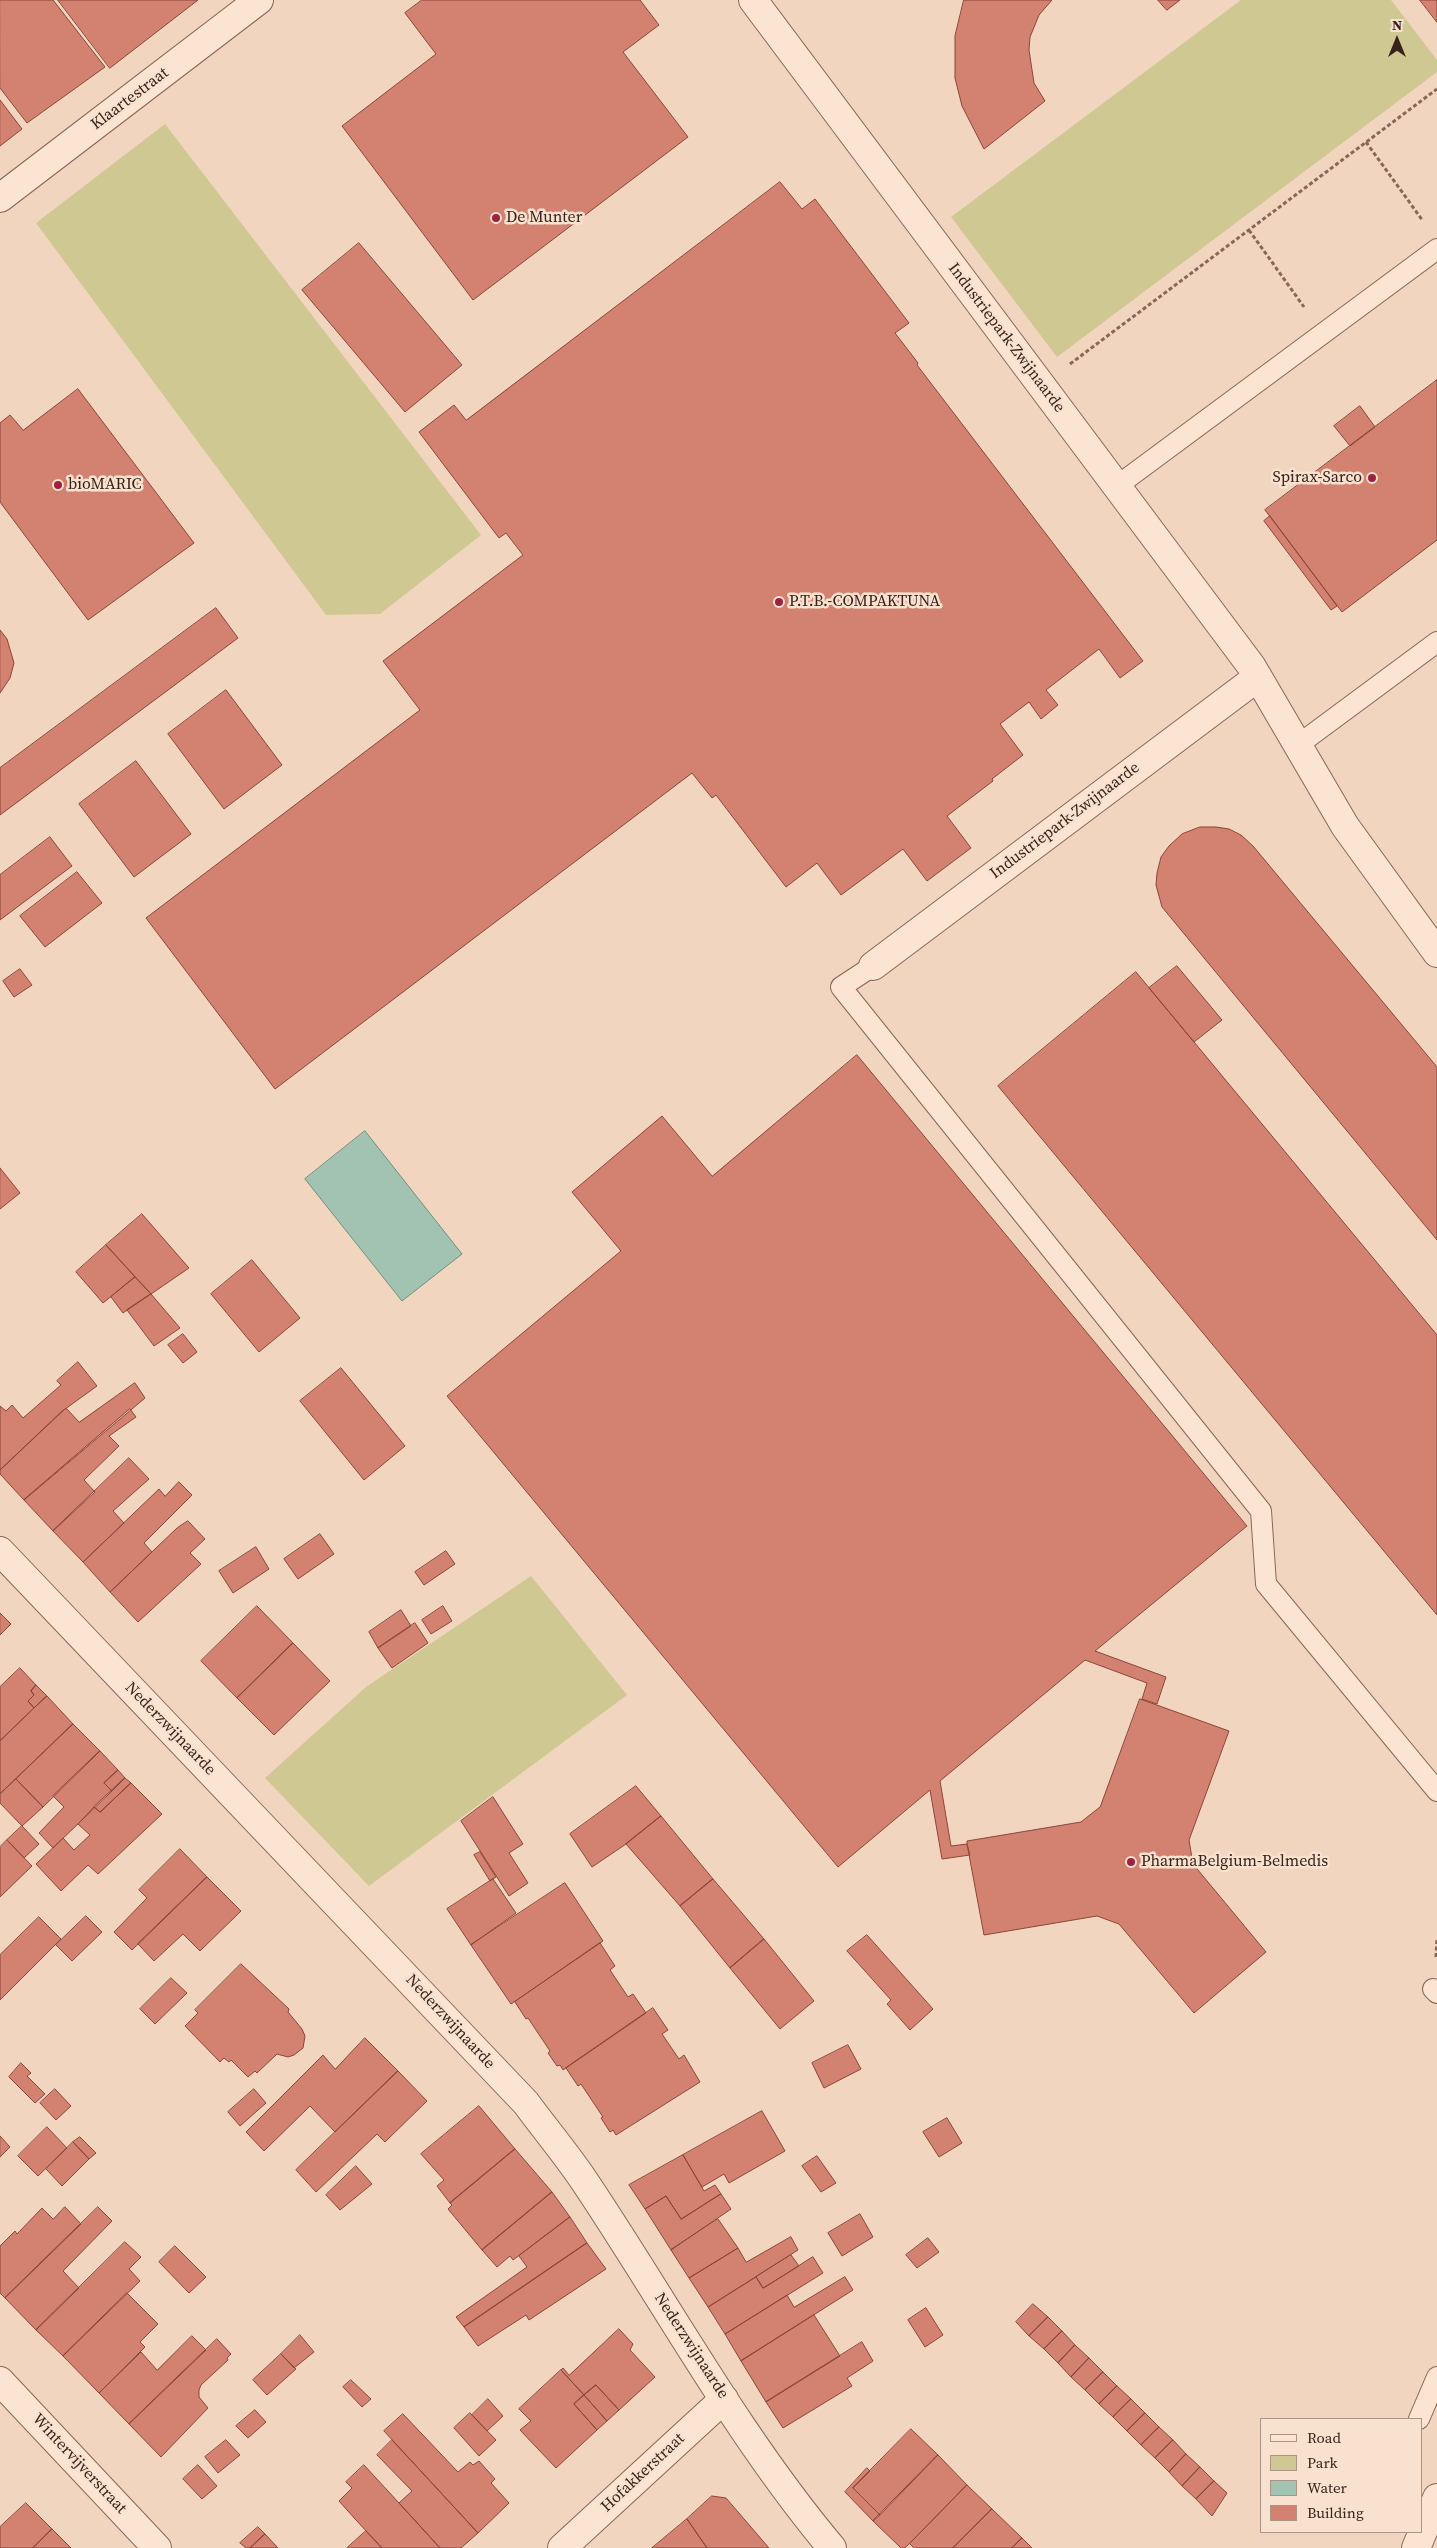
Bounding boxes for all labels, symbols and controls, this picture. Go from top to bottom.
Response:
north arrow [1372,15,1422,65]
text: N [1392,15,1402,35]
street label: Klaartestraat [87,64,173,134]
place label: De Munter [506,208,582,228]
marker: De Munter [490,212,502,224]
street label: Industriepark-Zwijnaarde [943,259,1069,417]
place label: Spirax-Sarco [1273,468,1362,488]
marker: Spirax-Sarco [1366,472,1378,484]
place label: bioMARIC [68,475,142,495]
marker: bioMARIC [52,479,64,491]
place label: P.T.B.-COMPAKTUNA [789,592,940,612]
marker: P.T.B.-COMPAKTUNA [773,596,785,608]
street label: Industriepark-Zwijnaarde [986,758,1144,884]
street label: Nederzwijnaarde [121,1678,219,1780]
place label: PharmaBelgium-Belmedis [1141,1852,1328,1872]
marker: PharmaBelgium-Belmedis [1125,1856,1137,1868]
street label: Nederzwijnaarde [401,1971,499,2073]
street label: Nederzwijnaarde [650,2290,732,2402]
street label: Wintervijverstraat [28,2410,130,2518]
legend [1260,2418,1422,2533]
text: Road [1307,2427,1341,2448]
street label: Hofakkerstraat [597,2429,689,2517]
text: Park [1307,2452,1338,2473]
text: Water [1307,2477,1347,2498]
text: Building [1307,2502,1364,2523]

